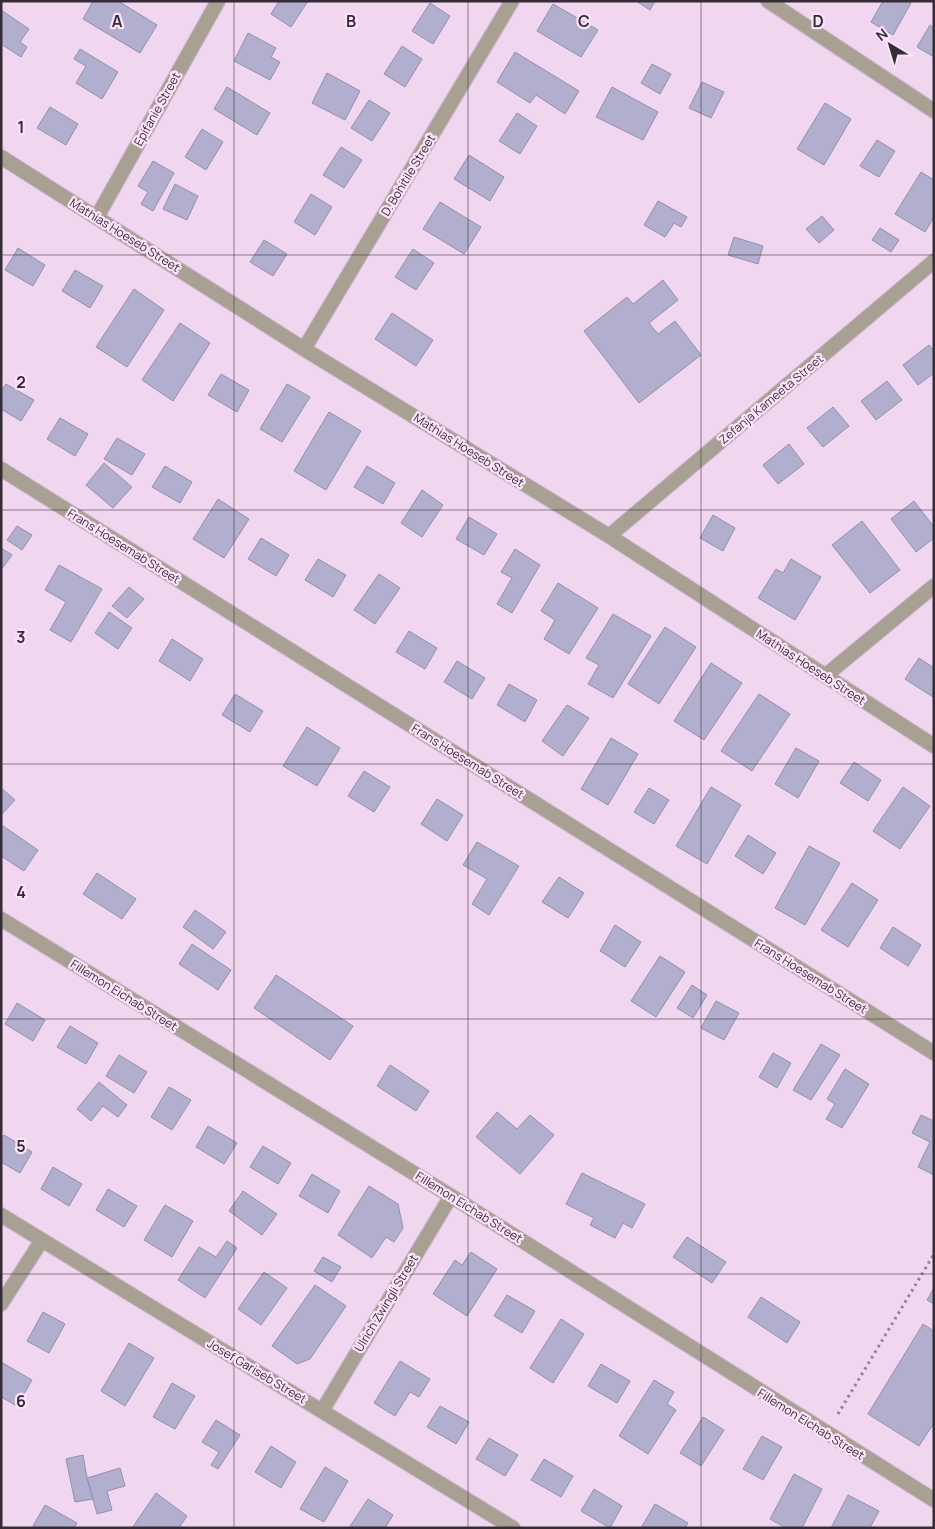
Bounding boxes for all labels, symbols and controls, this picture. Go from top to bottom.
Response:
text: A [112,10,123,32]
text: B [346,10,356,32]
text: C [578,10,590,32]
text: D [812,10,824,32]
north arrow [865,20,915,70]
text: N [872,24,892,45]
street label: Epifanie Street [130,69,184,149]
text: 1 [17,116,25,138]
street label: D. Bohitile Street [377,131,439,219]
street label: Mathias Hoeseb Street [67,194,184,276]
street label: Zefanja Kameeta Street [715,350,827,448]
text: 2 [16,371,26,393]
street label: Mathias Hoeseb Street [411,409,528,491]
street label: Frans Hoesemab Street [65,504,184,588]
street label: Mathias Hoeseb Street [753,625,869,709]
text: 3 [16,626,26,648]
street label: Frans Hoesemab Street [409,719,528,803]
text: 4 [16,881,26,903]
street label: Frans Hoesemab Street [752,934,871,1018]
street label: Fillemon Eichab Street [67,955,181,1035]
text: 5 [16,1135,26,1157]
street label: Fillemon Eichab Street [412,1167,526,1247]
street label: Ulrich Zwingli Street [350,1251,422,1355]
street label: Josef Gariseb Street [204,1335,310,1407]
street label: Fillemon Eichab Street [754,1384,868,1464]
text: 6 [16,1390,26,1412]

